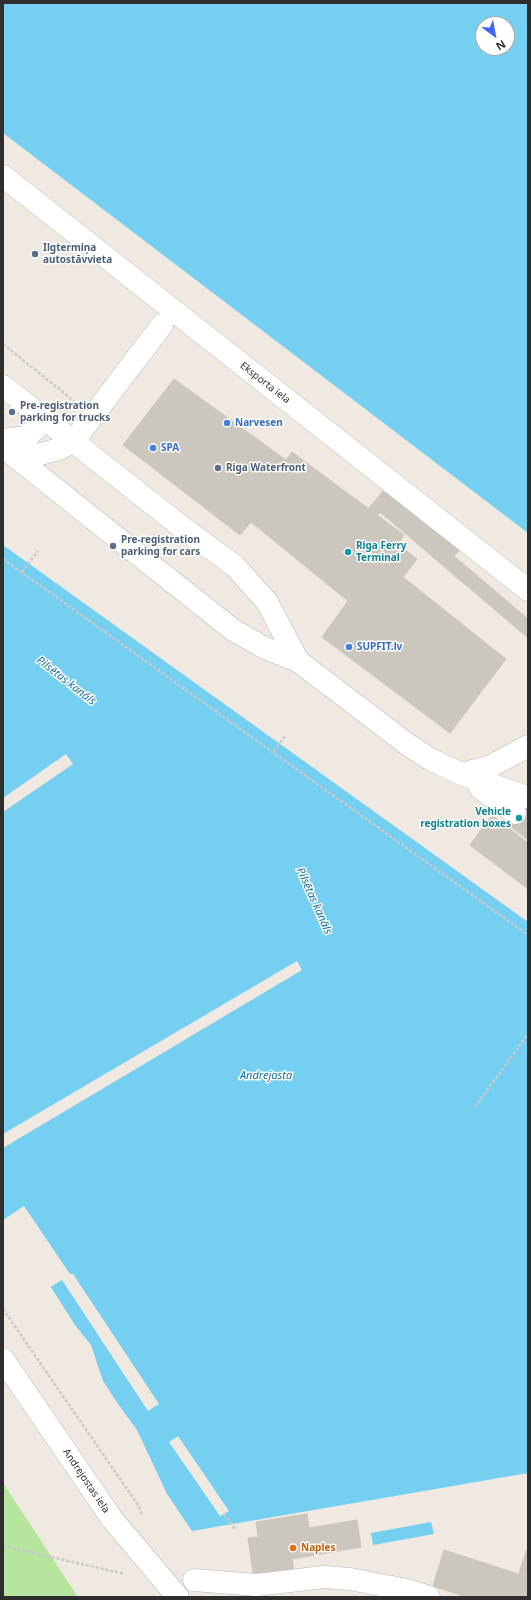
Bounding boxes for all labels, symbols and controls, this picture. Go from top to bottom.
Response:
north arrow [475,16,515,56]
text: N [493,37,509,54]
place label: Ilgtermiņa autostāvvieta [43,242,112,266]
marker: Ilgtermiņa autostāvvieta [30,249,40,259]
street label: Eksporta iela [238,360,292,406]
place label: Pre-registration parking for trucks [20,400,110,424]
marker: Pre-registration parking for trucks [7,407,17,417]
place label: Narvesen [235,417,283,429]
marker: Narvesen [222,418,232,428]
place label: SPA [161,442,179,454]
marker: SPA [148,443,158,453]
place label: Riga Waterfront [226,462,306,474]
marker: Riga Waterfront [213,463,223,473]
place label: Pre-registration parking for cars [121,534,200,558]
place label: Riga Ferry Terminal [356,540,407,564]
marker: Pre-registration parking for cars [108,541,118,551]
marker: Riga Ferry Terminal [343,547,353,557]
place label: SUPFIT.lv [357,641,402,653]
marker: SUPFIT.lv [344,642,354,652]
water label: Pilsētas kanāls [34,654,98,708]
place label: Vehicle registration boxes [420,806,511,830]
marker: Vehicle registration boxes [514,813,524,823]
water label: Pilsētas kanāls [293,866,335,936]
water label: Andrejosta [240,1069,292,1083]
street label: Andrejostas iela [60,1447,112,1515]
place label: Naples [301,1542,335,1554]
marker: Naples [288,1543,298,1553]

